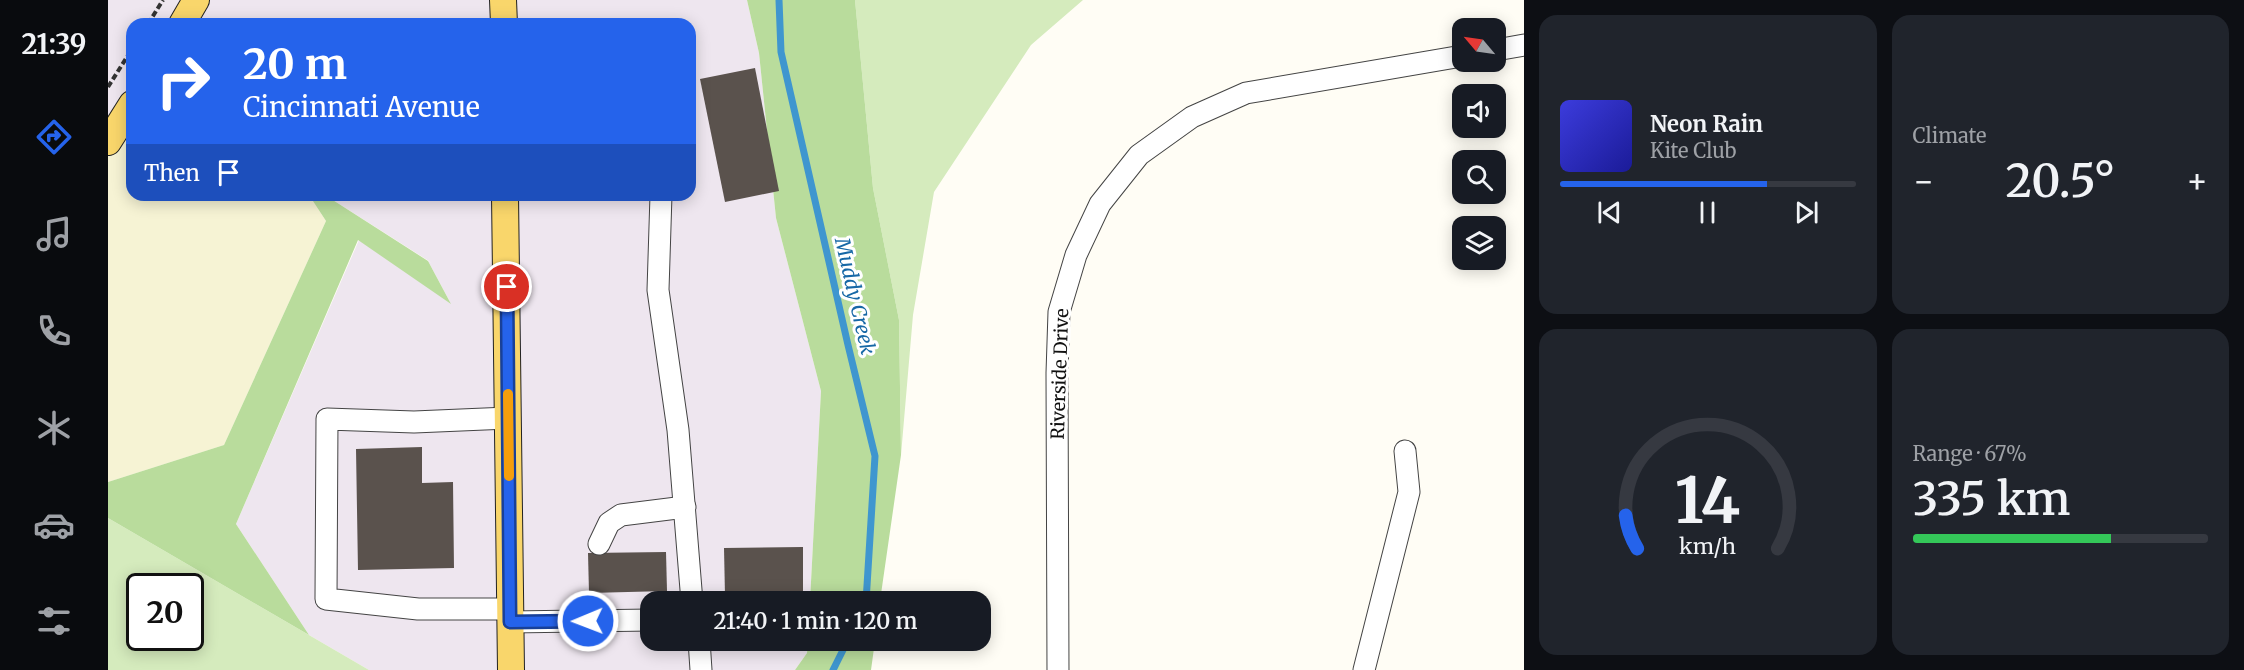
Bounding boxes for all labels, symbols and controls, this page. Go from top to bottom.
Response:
north arrow [1452,18,1506,72]
map controls [1452,18,1506,270]
text: 21:39 [21,27,87,61]
text: 20 m [243,38,347,90]
icon: right [144,42,222,120]
button: sound [1452,84,1506,138]
text: Cincinnati Avenue [243,90,480,124]
text: Neon Rain [1650,110,1763,138]
icon: directions [33,116,75,158]
text: Climate [1913,123,1987,148]
text: Kite Club [1650,138,1736,163]
button: search [1452,150,1506,204]
text: 20.5° [2005,153,2115,209]
icon: arrive [212,156,245,189]
text: Then [144,159,200,187]
text: − [1913,161,1935,202]
text: + [2186,161,2208,202]
icon: previous [1593,196,1626,229]
icon: pause [1691,196,1724,229]
icon: next [1790,196,1823,229]
icon: music [33,213,75,255]
button: layers [1452,216,1506,270]
water label: Muddy Creek [830,234,881,357]
pin [481,261,532,312]
icon: arrive [490,270,523,303]
street label: Riverside Drive [1046,308,1073,440]
icon: phone [33,310,75,352]
icon: climate [33,407,75,449]
text: Range · 67% [1913,441,2027,466]
text: 14 [1675,462,1740,540]
text: 335 km [1913,471,2070,527]
icon: car [33,504,75,546]
text: km/h [1679,533,1736,560]
speed limit sign: 20 [126,573,204,651]
position arrow [556,589,620,653]
icon: filters [33,600,75,642]
text: 21:40 · 1 min · 120 m [713,607,918,635]

